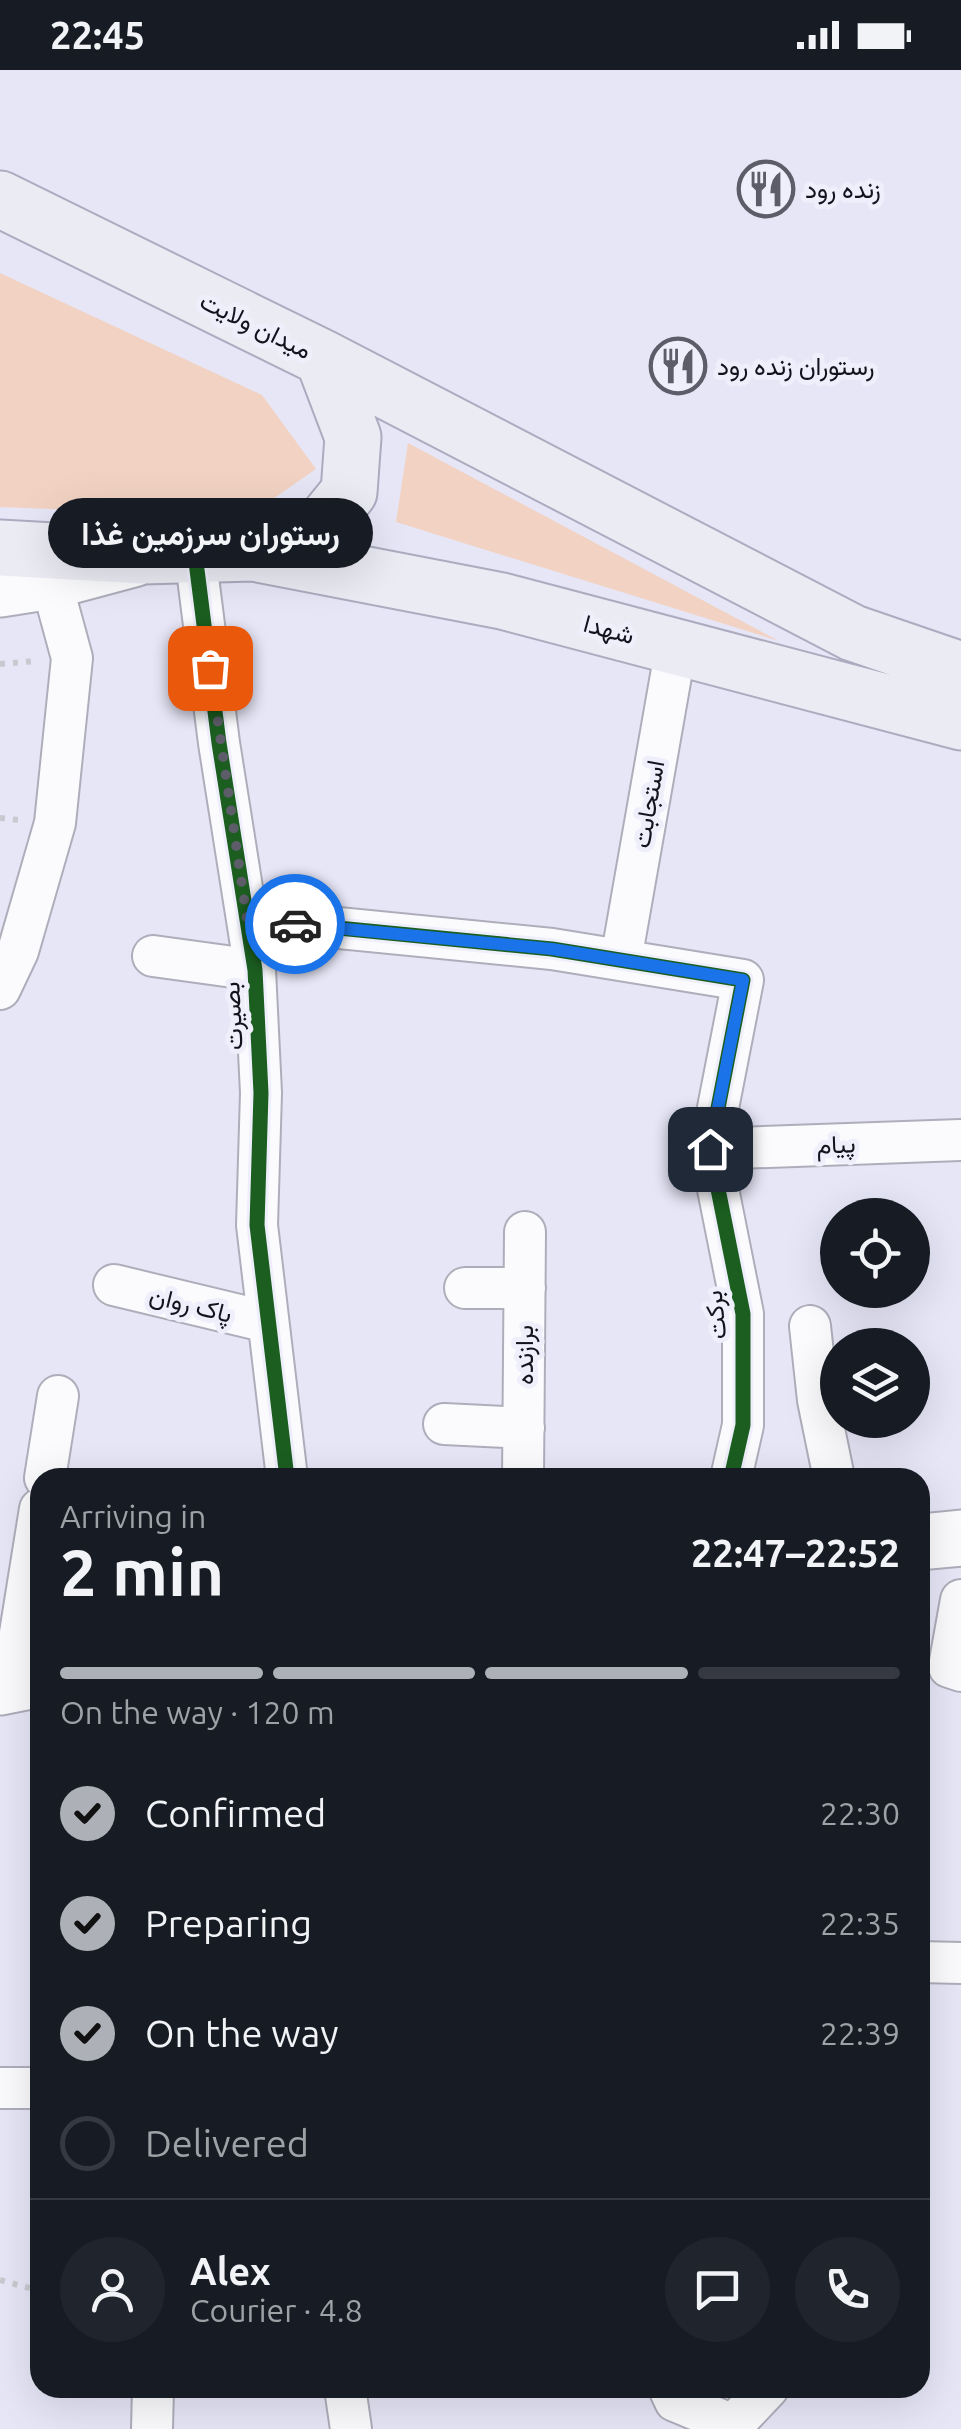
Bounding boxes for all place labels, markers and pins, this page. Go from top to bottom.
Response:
restaurant icon: زنده رود [736,159,796,219]
place label: زنده رود [805,175,881,205]
restaurant icon: رستوران زنده رود [648,336,708,396]
place label: رستوران زنده رود [717,352,875,382]
callout: رستوران سرزمین غذا [48,498,372,568]
pin [168,626,253,711]
pin [668,1107,753,1192]

